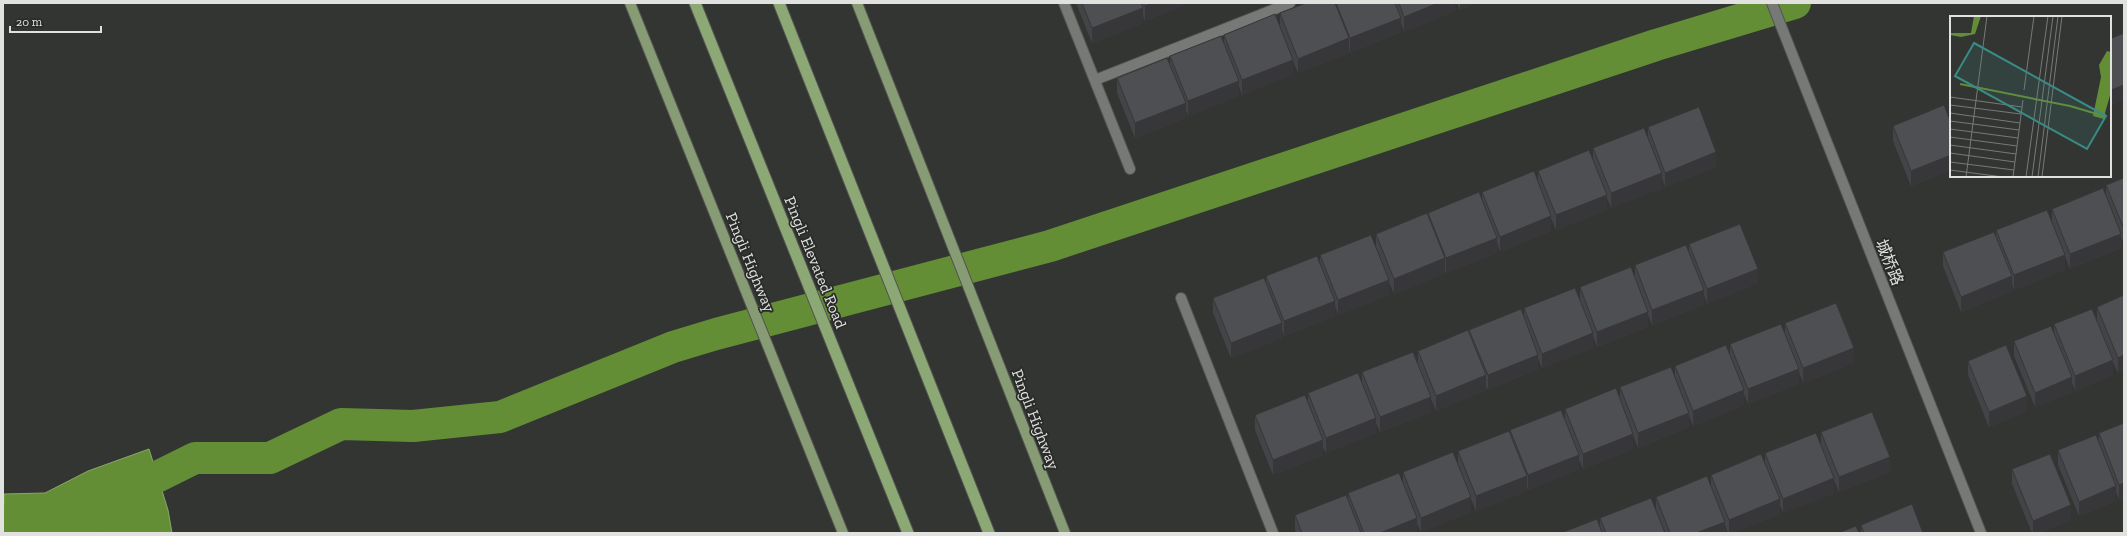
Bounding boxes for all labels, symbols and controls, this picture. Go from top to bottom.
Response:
scale bar [10,8,101,34]
text: 20 m [16,15,43,29]
inset map [1950,16,2111,177]
street label: Pingli Elevated Road [780,193,851,331]
street label: Pingli Highway [722,210,779,316]
street label: 城桥路 [1872,236,1907,288]
street label: Pingli Highway [1008,366,1064,473]

